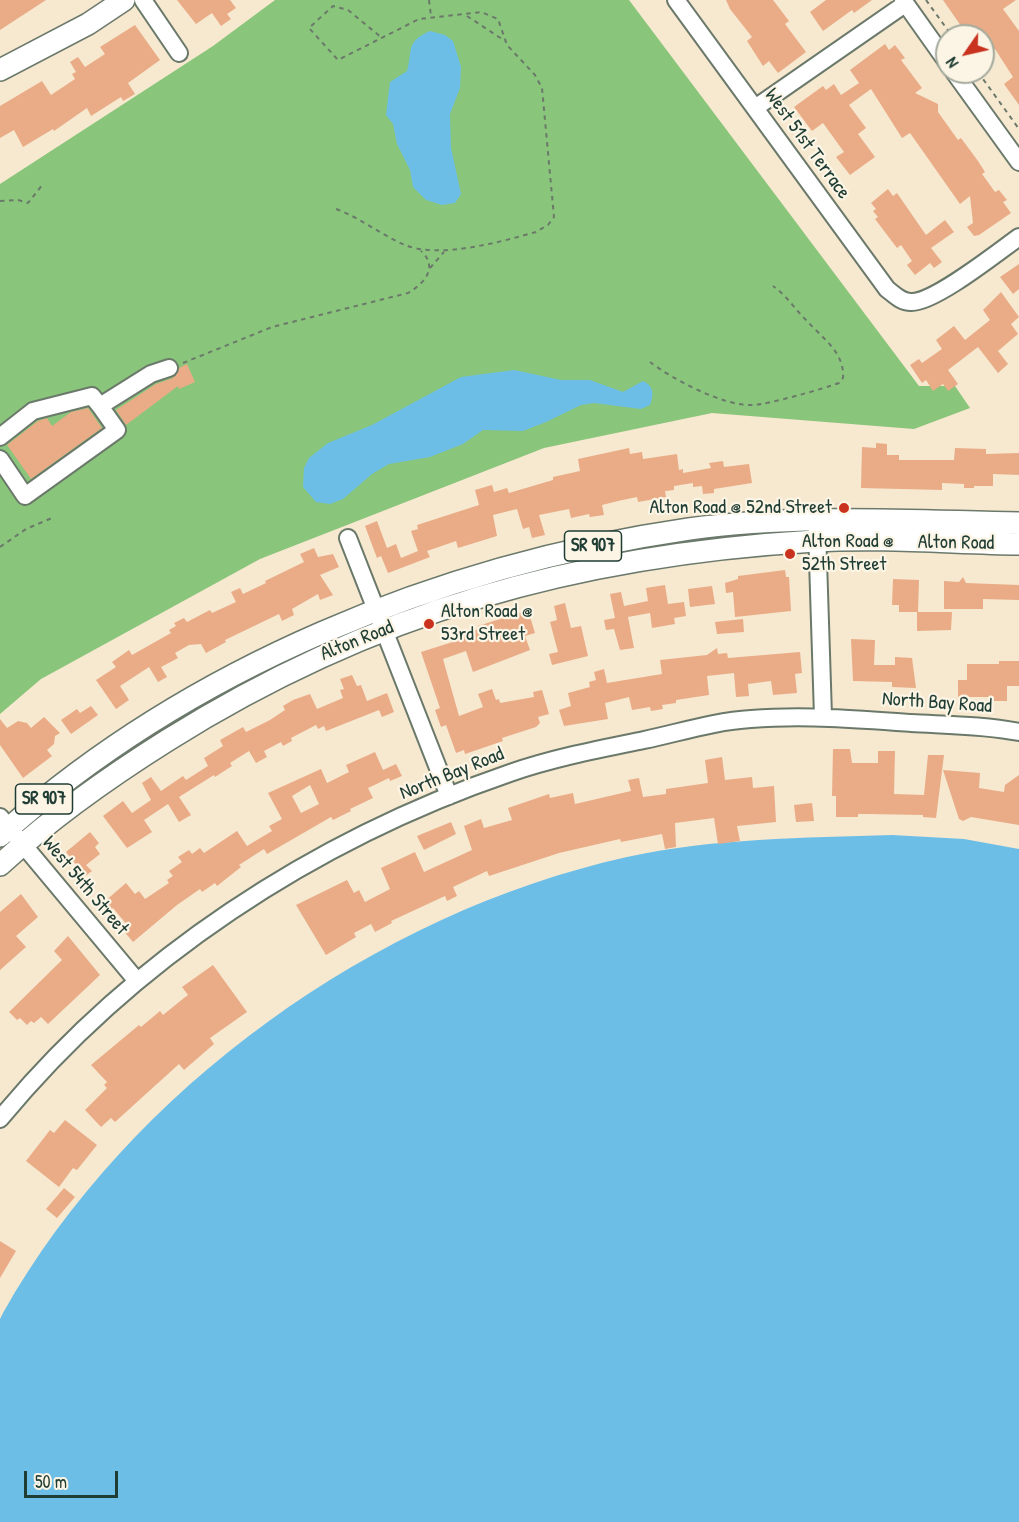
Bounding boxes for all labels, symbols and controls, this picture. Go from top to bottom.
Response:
north arrow [935,24,995,84]
text: N [940,53,963,73]
street label: West 51st Terrace [759,84,855,204]
place label: Alton Road @ 52nd Street [650,496,832,520]
marker: Alton Road @ 52nd Street [837,501,851,515]
place label: Alton Road @ 52th Street [802,530,894,577]
street label: Alton Road [918,530,994,556]
road number: SR 907 [564,531,622,561]
marker: Alton Road @ 52th Street [783,547,797,561]
place label: Alton Road @ 53rd Street [441,600,533,647]
street label: Alton Road [317,616,397,666]
marker: Alton Road @ 53rd Street [422,617,436,631]
street label: North Bay Road [881,687,993,719]
street label: North Bay Road [396,742,508,806]
road number: SR 907 [15,784,72,814]
street label: West 54th Street [37,832,133,940]
scale bar [27,1459,122,1497]
text: 50 m [35,1469,67,1494]

